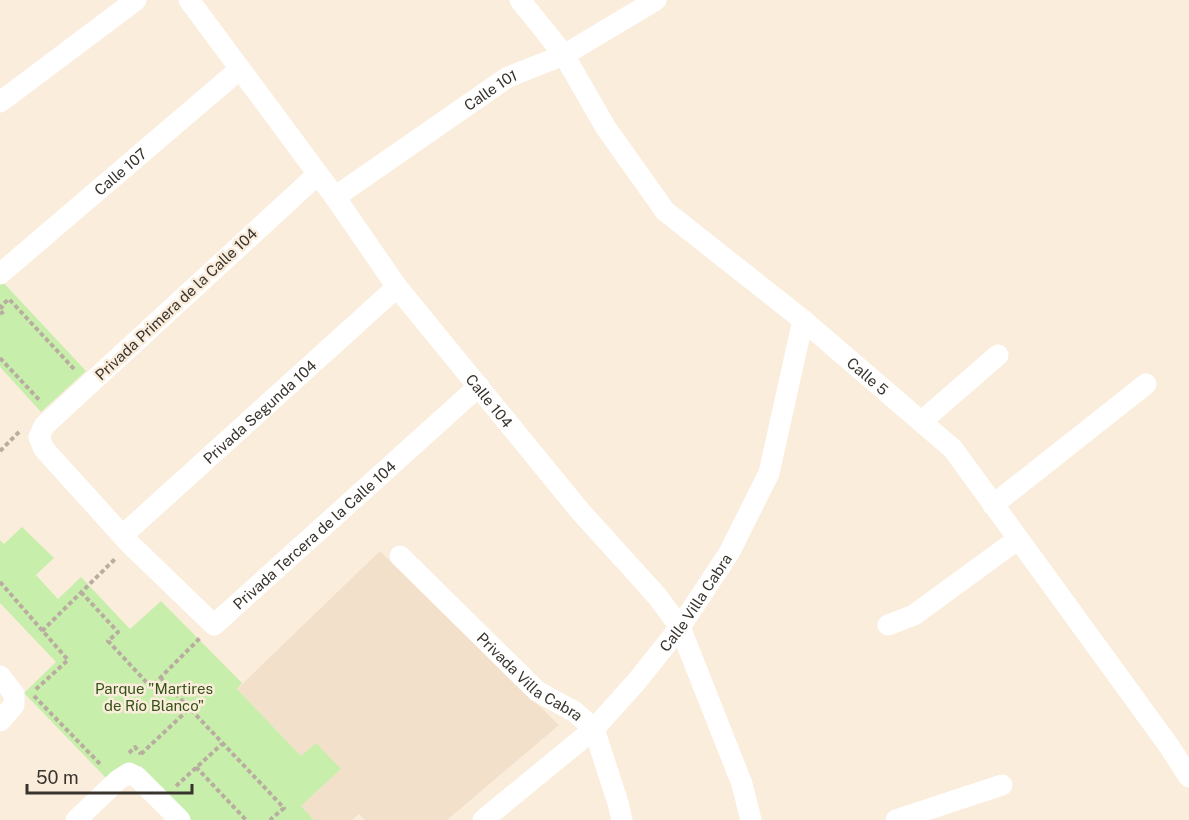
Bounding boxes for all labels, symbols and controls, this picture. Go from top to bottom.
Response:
street label: Calle 101 [461,66,519,114]
street label: Calle 107 [91,144,150,198]
street label: Privada Primera de la Calle 104 [92,225,260,383]
street label: Calle 5 [844,354,892,398]
street label: Privada Segunda 104 [199,356,319,467]
street label: Calle 104 [463,370,516,431]
street label: Privada Tercera de la Calle 104 [229,457,399,612]
street label: Calle Villa Cabra [656,550,735,655]
street label: Privada Villa Cabra [474,629,587,724]
park label: Parque "Martires de Río Blanco" [95,680,213,714]
scale bar [27,757,192,795]
text: 50 m [36,767,79,788]

